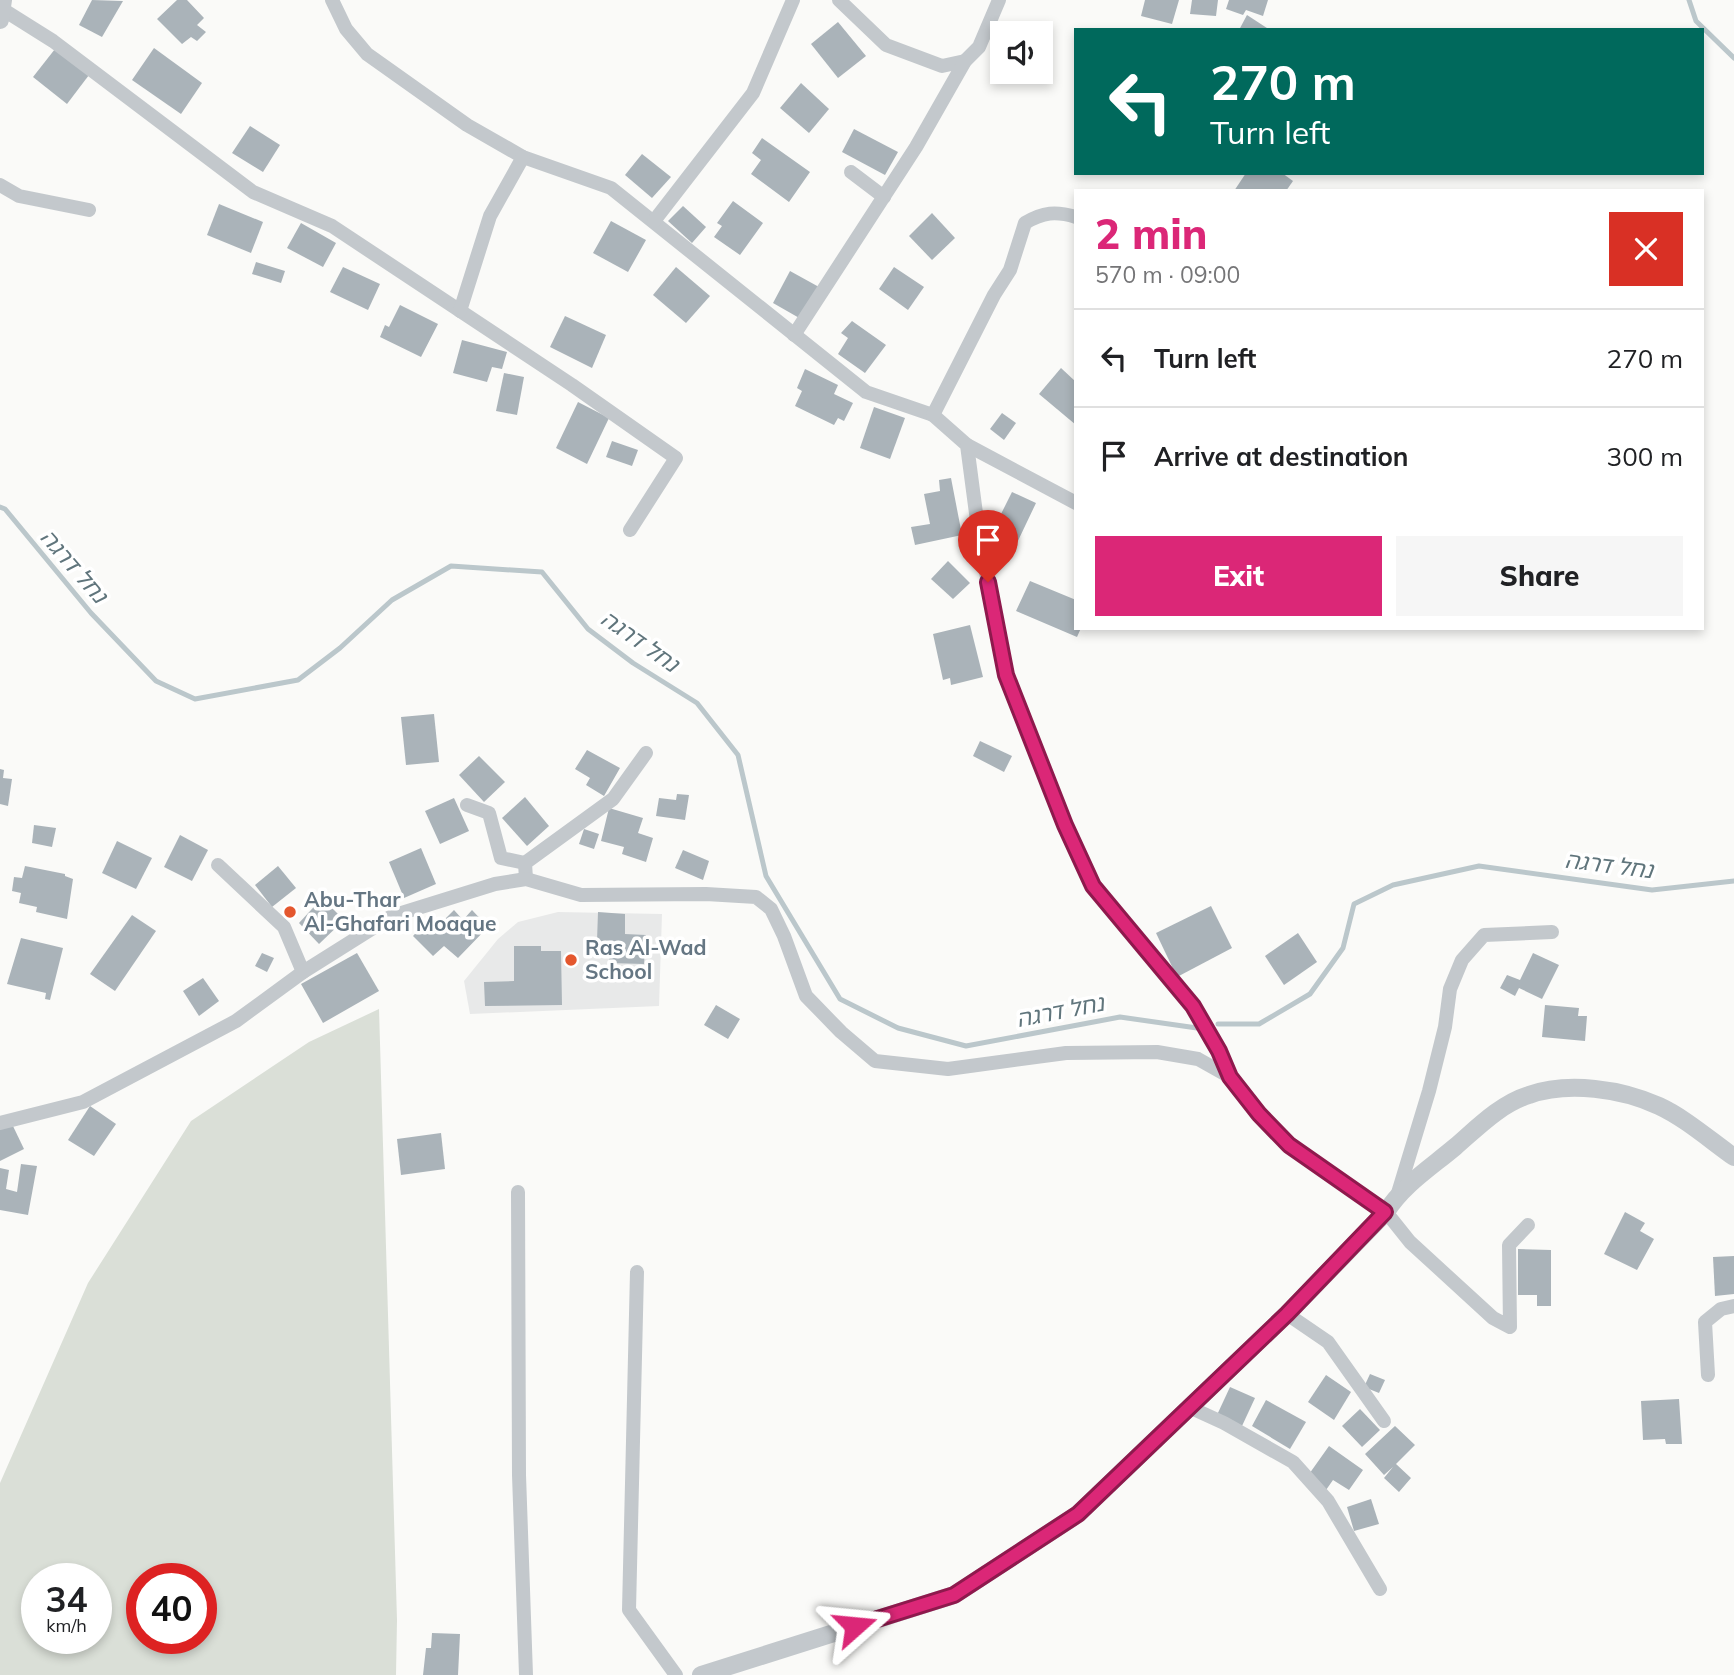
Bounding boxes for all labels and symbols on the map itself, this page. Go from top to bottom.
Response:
pin [958,510,1018,582]
water label: נחל דרגה [34,523,116,610]
water label: נחל דרגה [596,603,687,679]
water label: נחל דרגה [1563,845,1657,885]
place label: Abu-Thar Al-Ghafari Moaque [304,886,497,936]
marker: Abu-Thar Al-Ghafari Moaque [282,904,298,920]
place label: Ras Al-Wad School [585,934,707,984]
marker: Ras Al-Wad School [563,952,579,968]
water label: נחל דרגה [1014,987,1108,1033]
speed limit sign: 40 [126,1563,217,1654]
position arrow [818,1589,892,1663]

